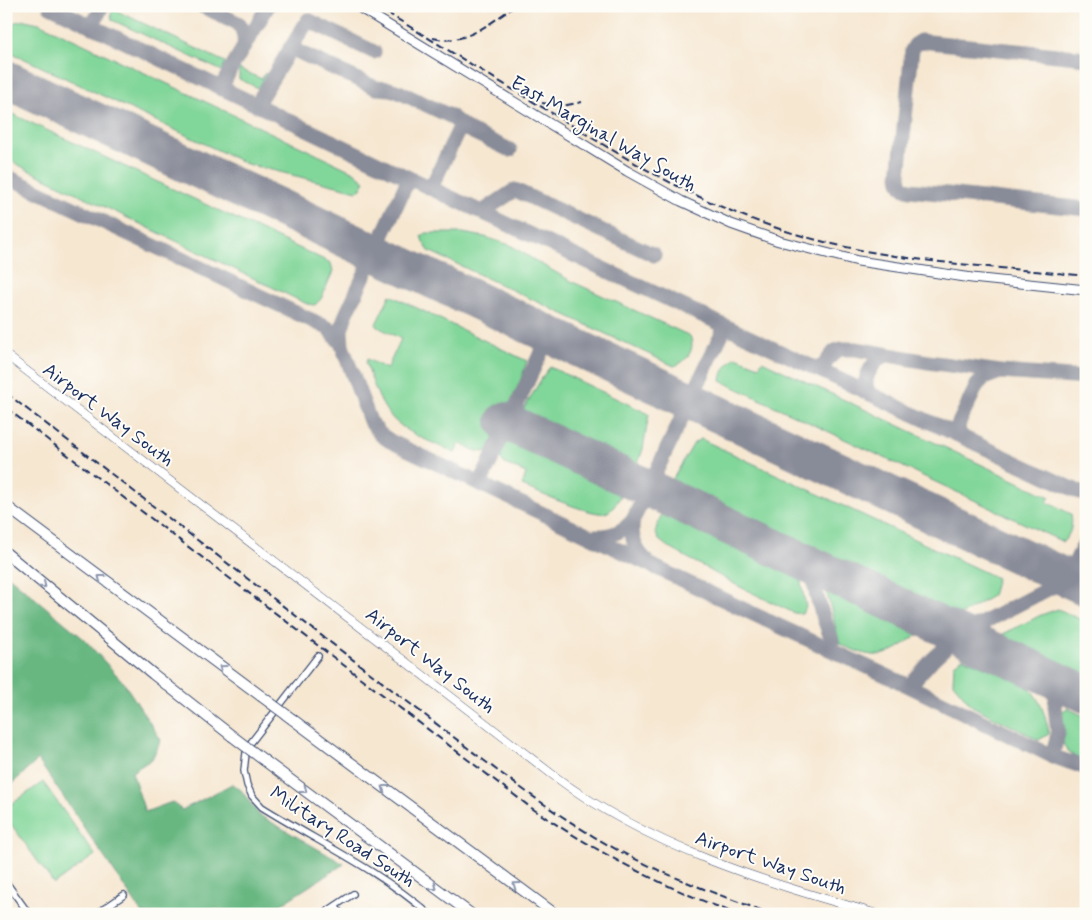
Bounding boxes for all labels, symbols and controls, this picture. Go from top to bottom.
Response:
street label: East Marginal Way South [505,70,701,200]
street label: Airport Way South [37,357,179,474]
one-way arrow [97,575,107,584]
one-way arrow [38,579,47,588]
street label: Airport Way South [359,602,501,721]
one-way arrow [219,665,228,673]
street label: Military Road South [264,780,420,894]
one-way arrow [298,784,308,793]
one-way arrow [381,785,391,794]
street label: Airport Way South [691,825,850,902]
one-way arrow [428,881,438,890]
one-way arrow [512,882,522,891]

